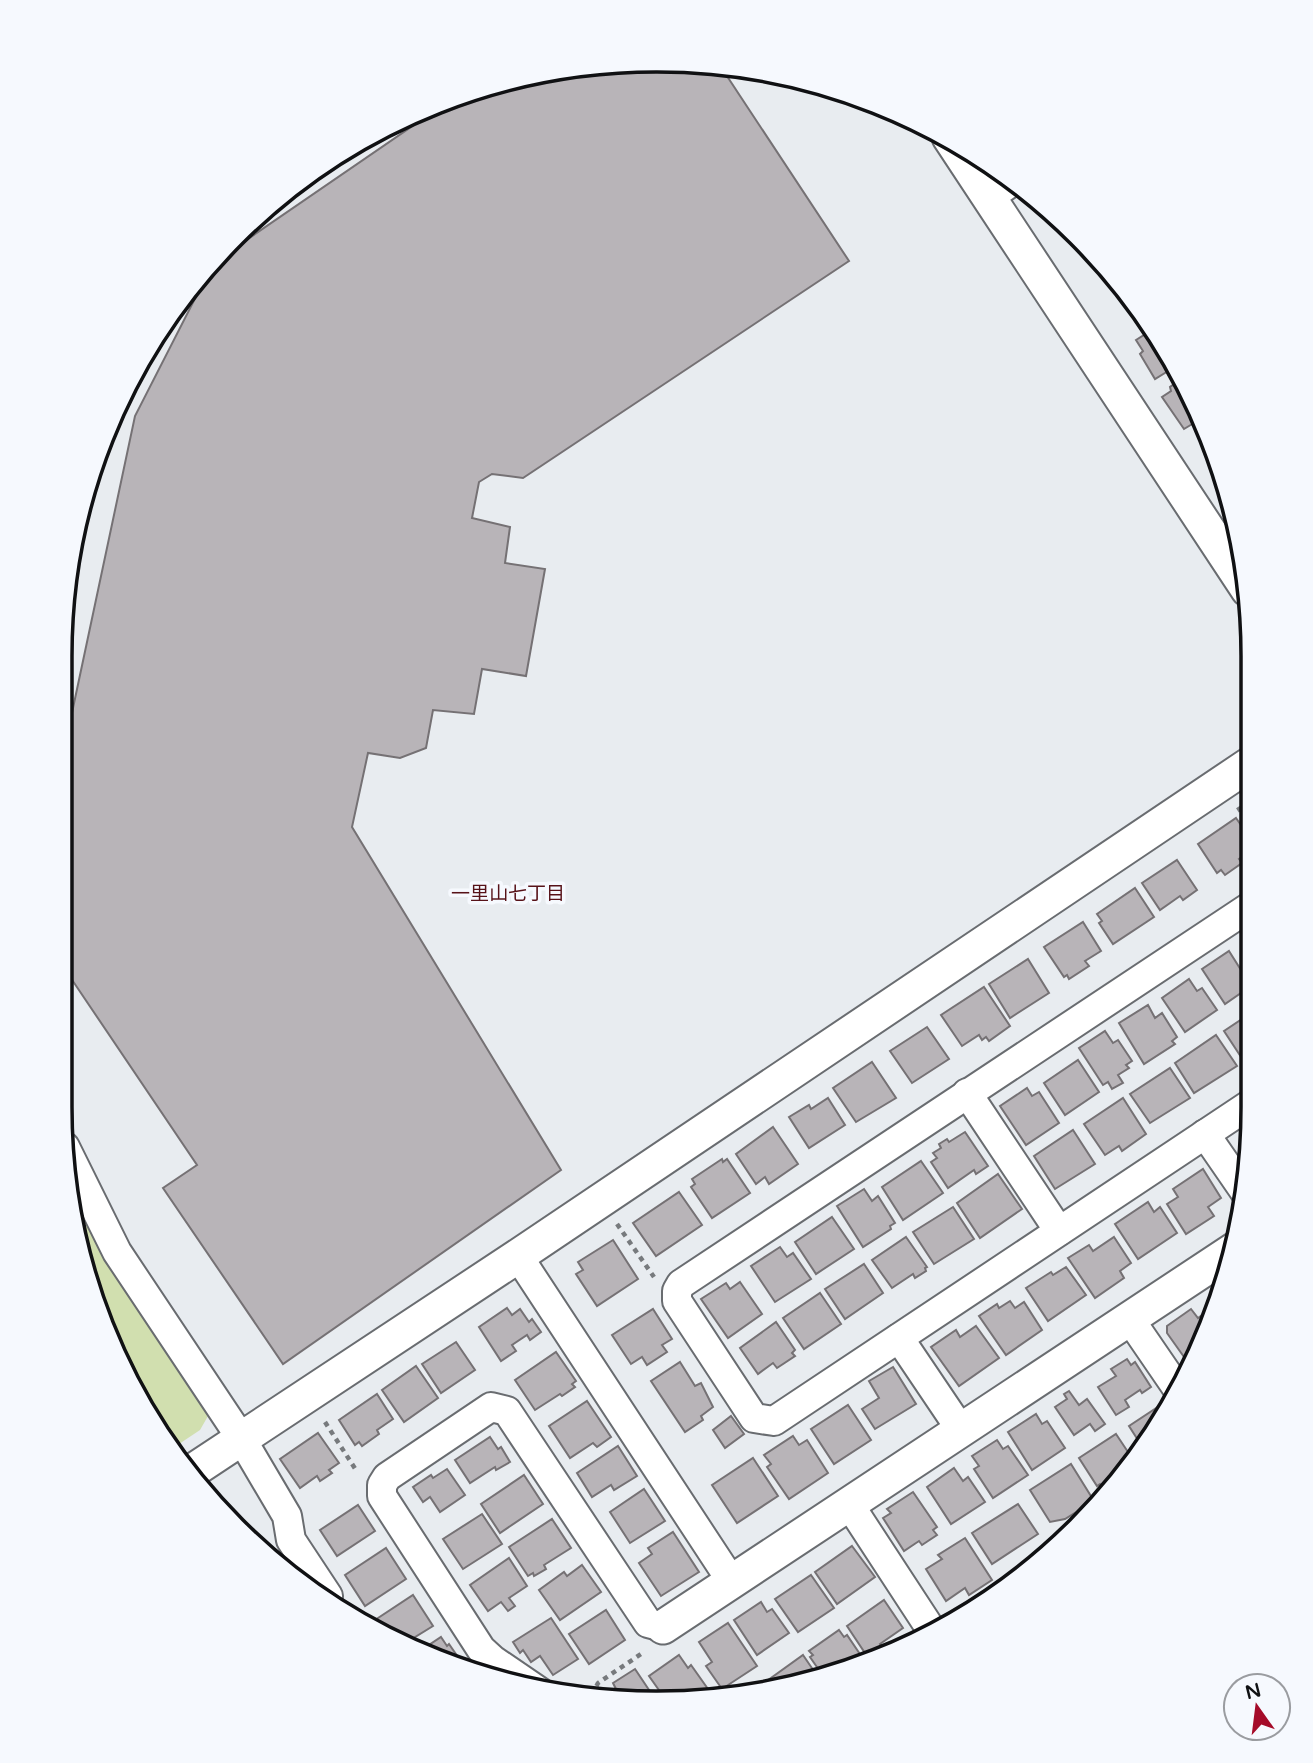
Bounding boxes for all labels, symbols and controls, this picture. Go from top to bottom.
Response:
district label: 一里山七丁目 [451,883,565,905]
north arrow [1222,1672,1292,1742]
text: N [1243,1679,1263,1704]

